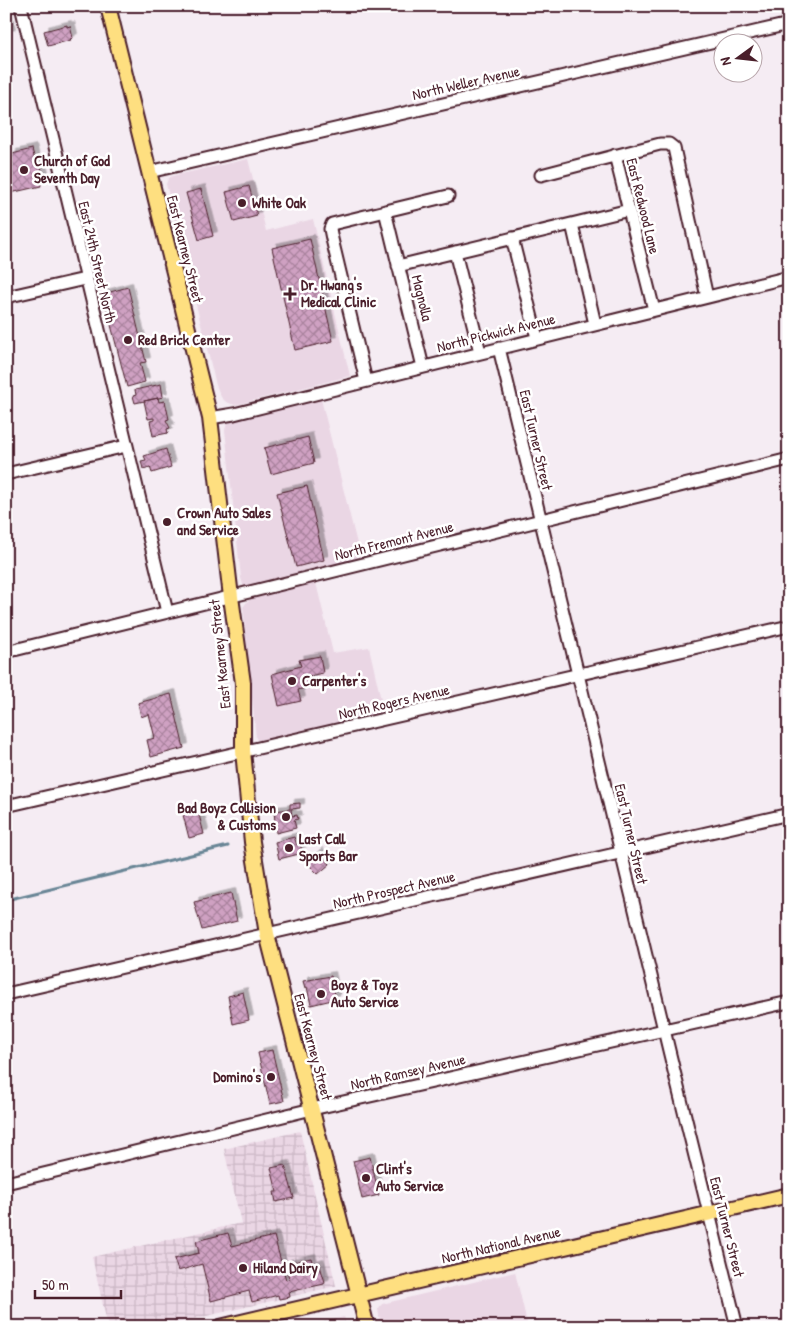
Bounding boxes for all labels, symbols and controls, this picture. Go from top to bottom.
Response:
north arrow [712,32,762,82]
text: N [715,55,735,68]
street label: North Weller Avenue [410,60,522,105]
place label: Church of God Seventh Day [34,150,110,189]
street label: East Redwood Lane [621,156,666,256]
marker: Church of God Seventh Day [18,164,30,176]
place label: White Oak [252,192,307,213]
street label: East Kearney Street [162,193,209,306]
marker: White Oak [236,197,248,209]
street label: East 24th Street North [73,199,122,325]
street label: Magnolla [407,273,438,323]
place label: Dr. Hwang's Medical Clinic [301,274,377,312]
marker: Dr. Hwang's Medical Clinic [283,287,297,301]
street label: North Pickwick Avenue [435,308,557,357]
place label: Red Brick Center [138,329,230,350]
marker: Red Brick Center [122,334,134,346]
street label: East Turner Street [515,388,558,493]
place label: Crown Auto Sales and Service [177,502,271,540]
marker: Crown Auto Sales and Service [161,516,173,528]
street label: North Fremont Avenue [332,516,456,565]
street label: East Kearney Street [203,598,236,710]
place label: Carpenter's [302,670,366,692]
marker: Carpenter's [286,675,298,687]
street label: North Rogers Avenue [336,679,451,724]
street label: East Turner Street [610,782,653,887]
place label: Bad Boyz Collision & Customs [177,797,276,835]
marker: Bad Boyz Collision & Customs [280,811,292,823]
place label: Last Call Sports Bar [299,828,358,867]
marker: Last Call Sports Bar [283,842,295,854]
street label: North Prospect Avenue [331,865,457,914]
place label: Boyz & Toyz Auto Service [331,974,399,1012]
marker: Boyz & Toyz Auto Service [315,988,327,1000]
street label: East Kearney Street [289,991,338,1103]
street label: North Ramsey Avenue [348,1048,467,1095]
place label: Domino's [213,1066,261,1087]
marker: Domino's [265,1071,277,1083]
place label: Clint's Auto Service [376,1158,444,1196]
marker: Clint's Auto Service [360,1172,372,1184]
street label: East Turner Street [705,1175,750,1280]
street label: North National Avenue [439,1221,562,1268]
place label: Hiland Dairy [253,1257,318,1279]
marker: Hiland Dairy [237,1262,249,1274]
scale bar [35,1268,121,1300]
text: 50 m [42,1274,69,1295]

